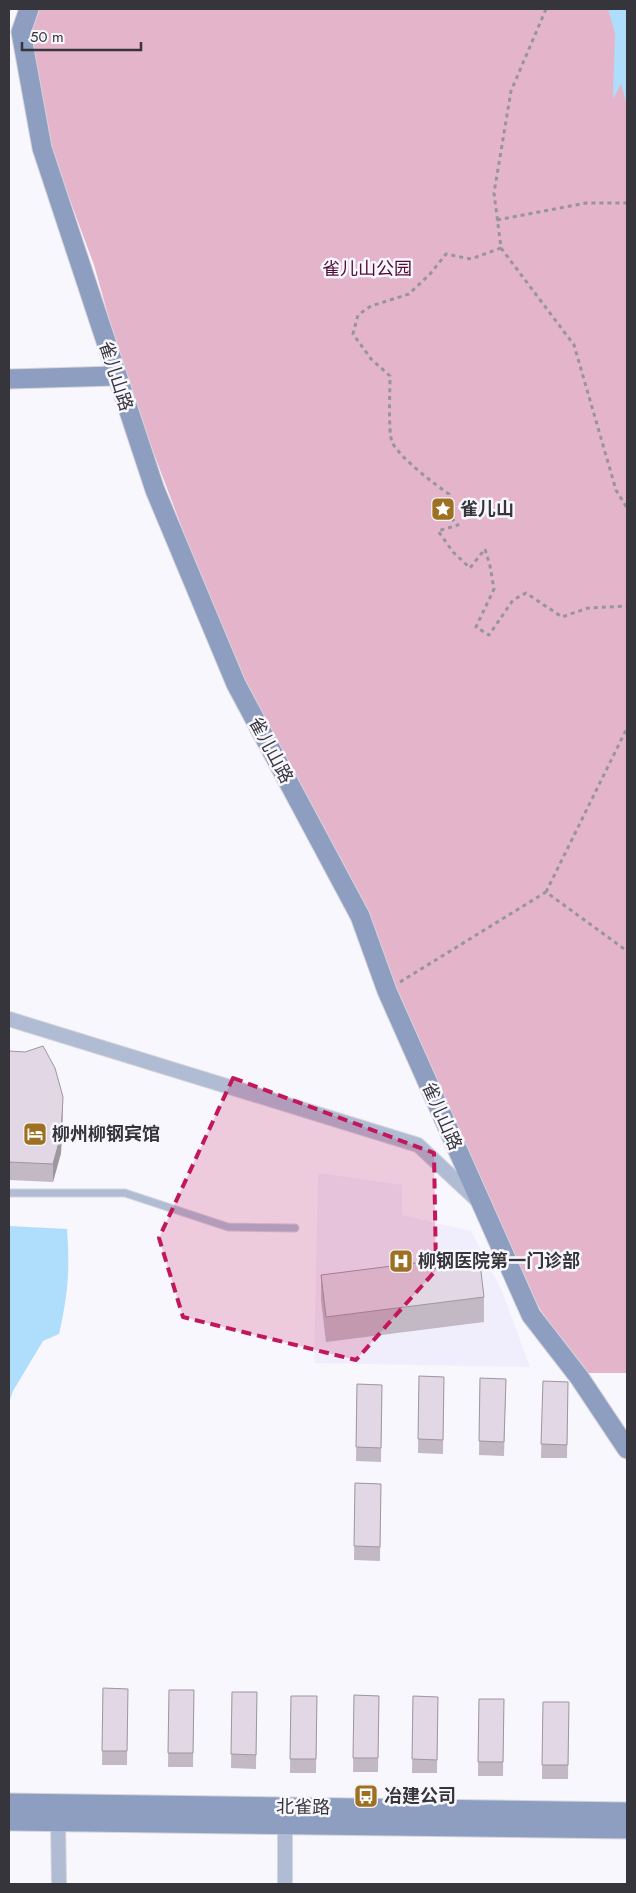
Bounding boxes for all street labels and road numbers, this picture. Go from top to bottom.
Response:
street label: 雀儿山路 [93,338,139,414]
street label: 雀儿山路 [243,712,299,788]
street label: 雀儿山路 [415,1078,469,1154]
street label: 北雀路 [276,1794,330,1820]

